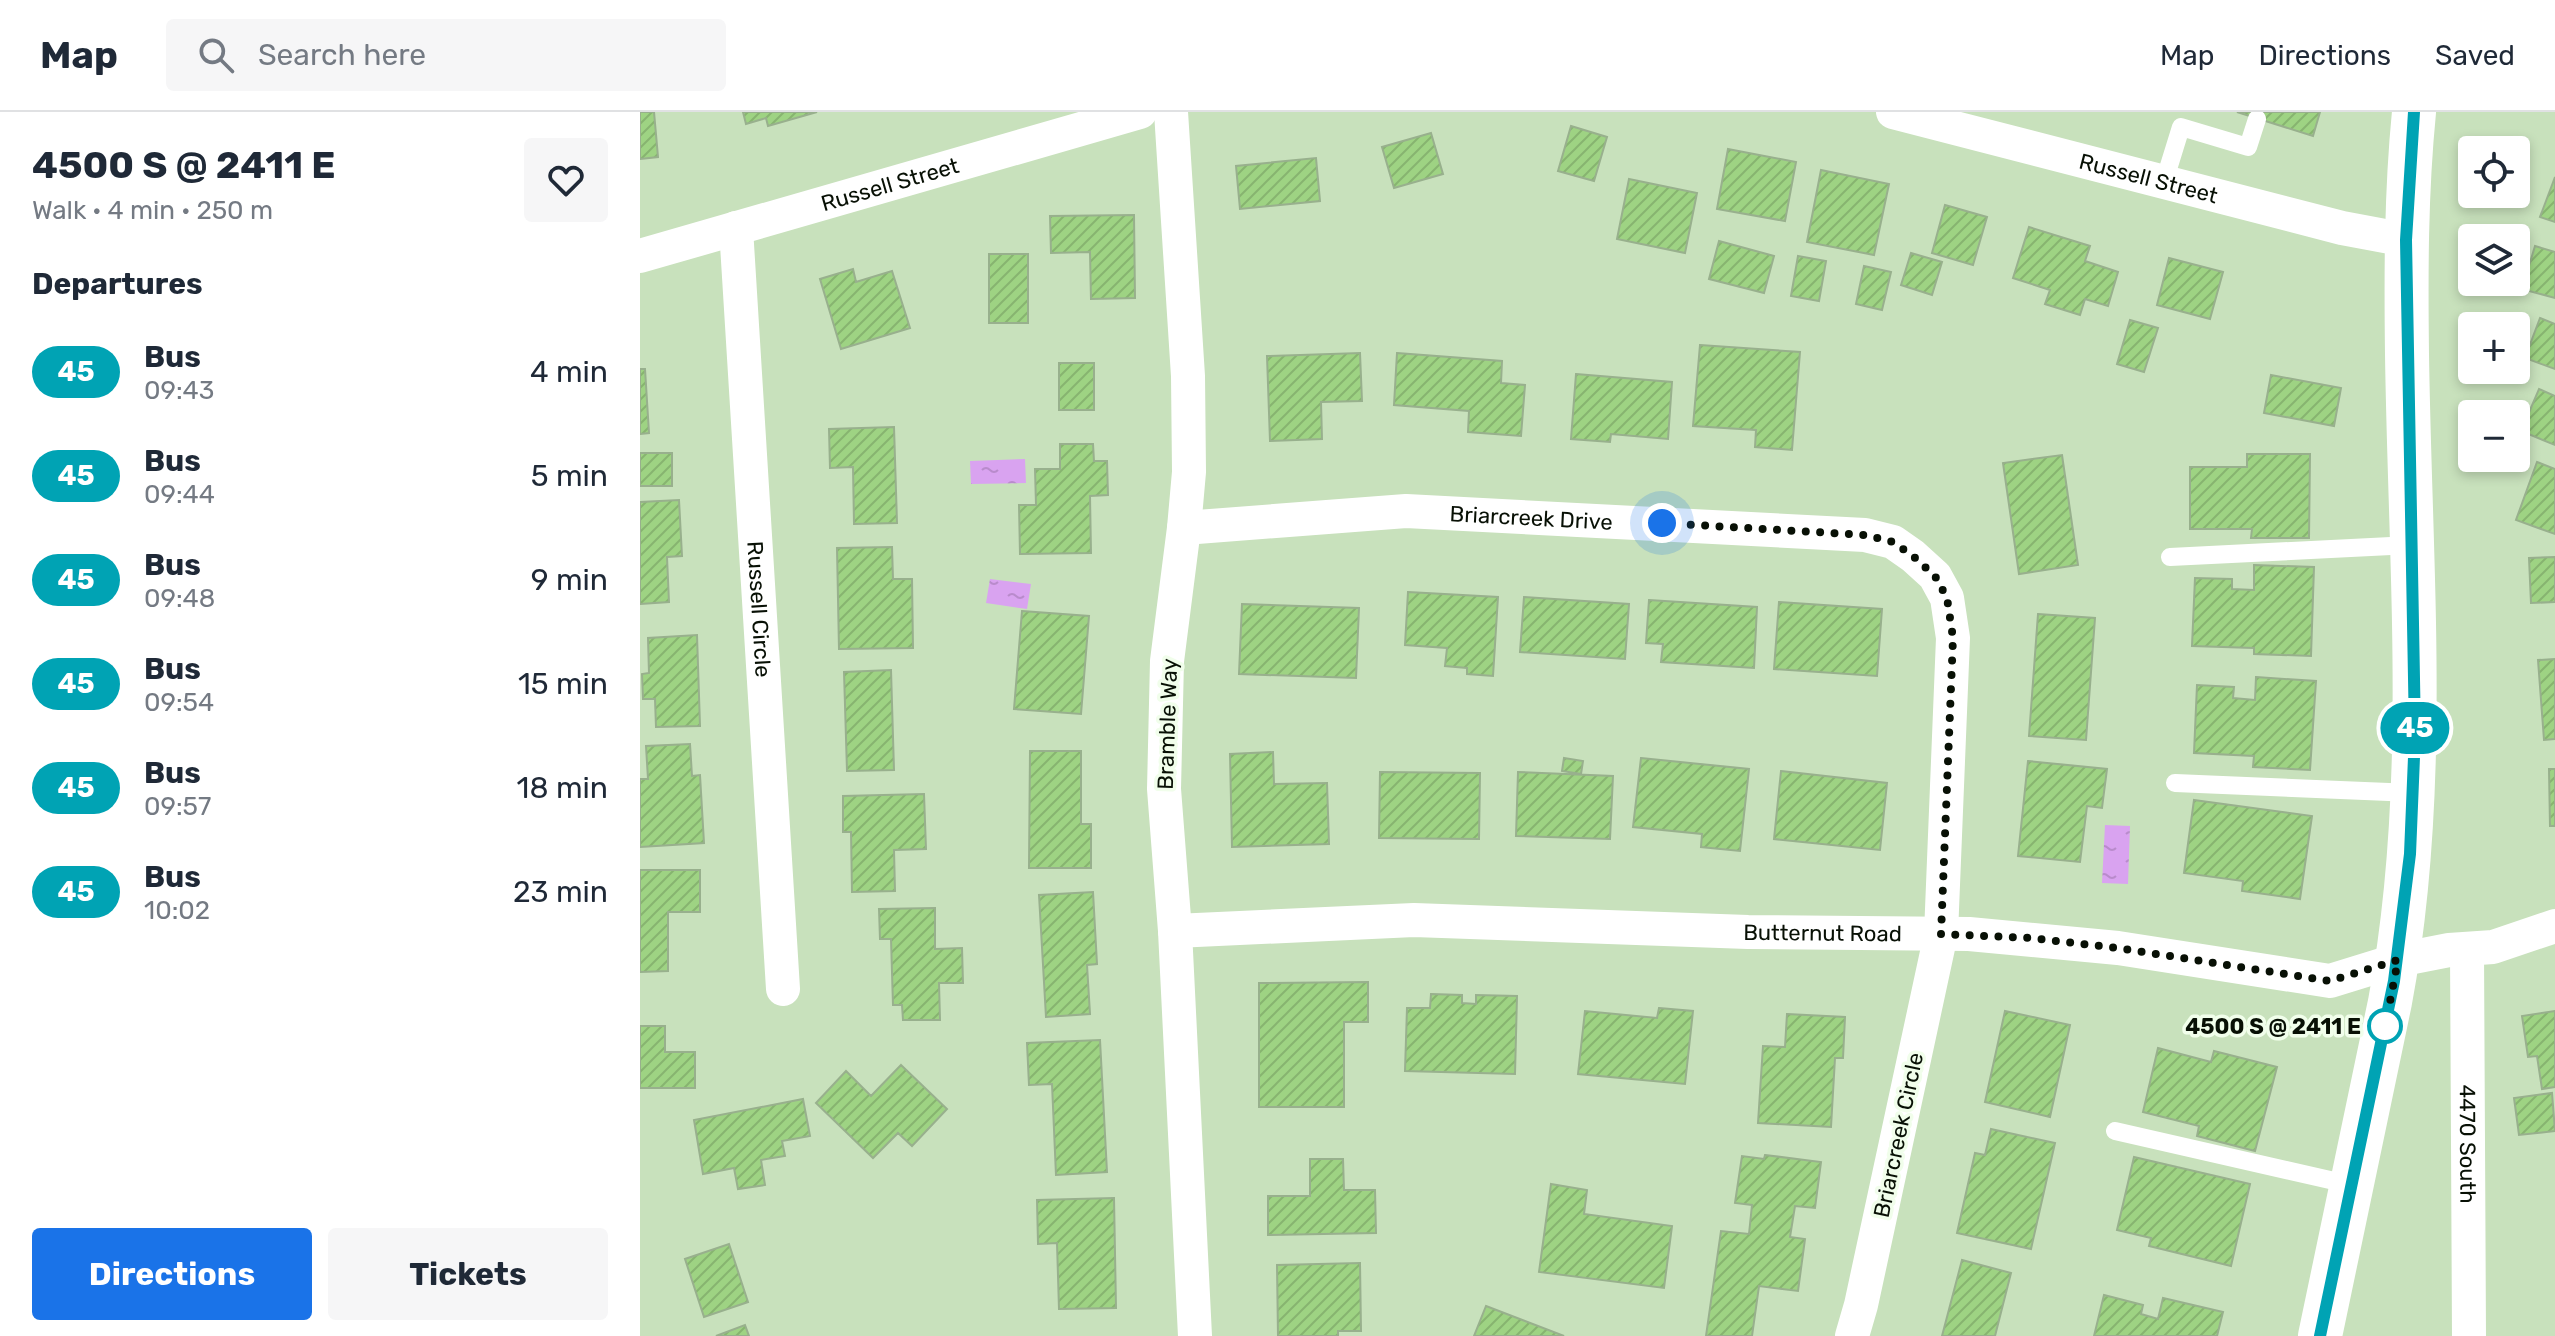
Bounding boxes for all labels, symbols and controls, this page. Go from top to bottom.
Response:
search box [166,19,726,91]
text: Map [40,32,118,78]
icon: search [194,33,238,77]
text: Search here [258,37,426,73]
text: Map [2160,39,2214,72]
text: Directions [2258,39,2391,72]
text: Saved [2435,39,2515,72]
map controls [2458,136,2530,472]
button: locate [2458,136,2530,208]
button: heart [524,138,608,222]
text: 4500 S @ 2411 E [32,142,335,188]
street label: Russell Street [2076,148,2221,209]
street label: Russell Street [818,152,962,217]
text: Walk · 4 min · 250 m [32,195,273,226]
button: layers [2458,224,2530,296]
text: Departures [32,266,203,302]
button: + [2458,312,2530,384]
text: Bus [144,339,201,375]
text: 4 min [530,354,608,390]
text: 45 [57,355,95,388]
text: 09:43 [144,375,214,406]
button: − [2458,400,2530,472]
text: Bus [144,443,201,479]
text: 5 min [531,458,608,494]
text: 45 [57,459,95,492]
text: 09:44 [144,479,215,510]
street label: Briarcreek Drive [1449,500,1613,536]
your location [1642,503,1682,543]
street label: Russell Circle [741,540,777,678]
text: Bus [144,547,201,583]
text: 9 min [531,562,608,598]
text: 45 [57,563,95,596]
text: 09:48 [144,583,215,614]
text: Bus [144,651,201,687]
street label: Bramble Way [1152,658,1183,790]
text: 15 min [518,666,608,702]
text: 45 [57,667,95,700]
text: 09:54 [144,687,214,718]
line badge: 45 [2379,702,2451,754]
text: 45 [2396,711,2434,744]
text: Bus [144,755,201,791]
text: 18 min [517,770,608,806]
text: 45 [57,771,95,804]
text: 09:57 [144,791,211,822]
text: Bus [144,859,201,895]
text: 23 min [513,874,608,910]
text: 45 [57,875,95,908]
text: 10:02 [144,895,210,926]
street label: Butternut Road [1743,919,1902,947]
marker: 4500 S @ 2411 E [2368,1009,2402,1043]
place label: 4500 S @ 2411 E [2185,1013,2361,1040]
street label: Briarcreek Circle [1868,1050,1929,1220]
street label: 4470 South [2454,1084,2481,1204]
button: Directions [32,1228,312,1320]
button: Tickets [328,1228,608,1320]

